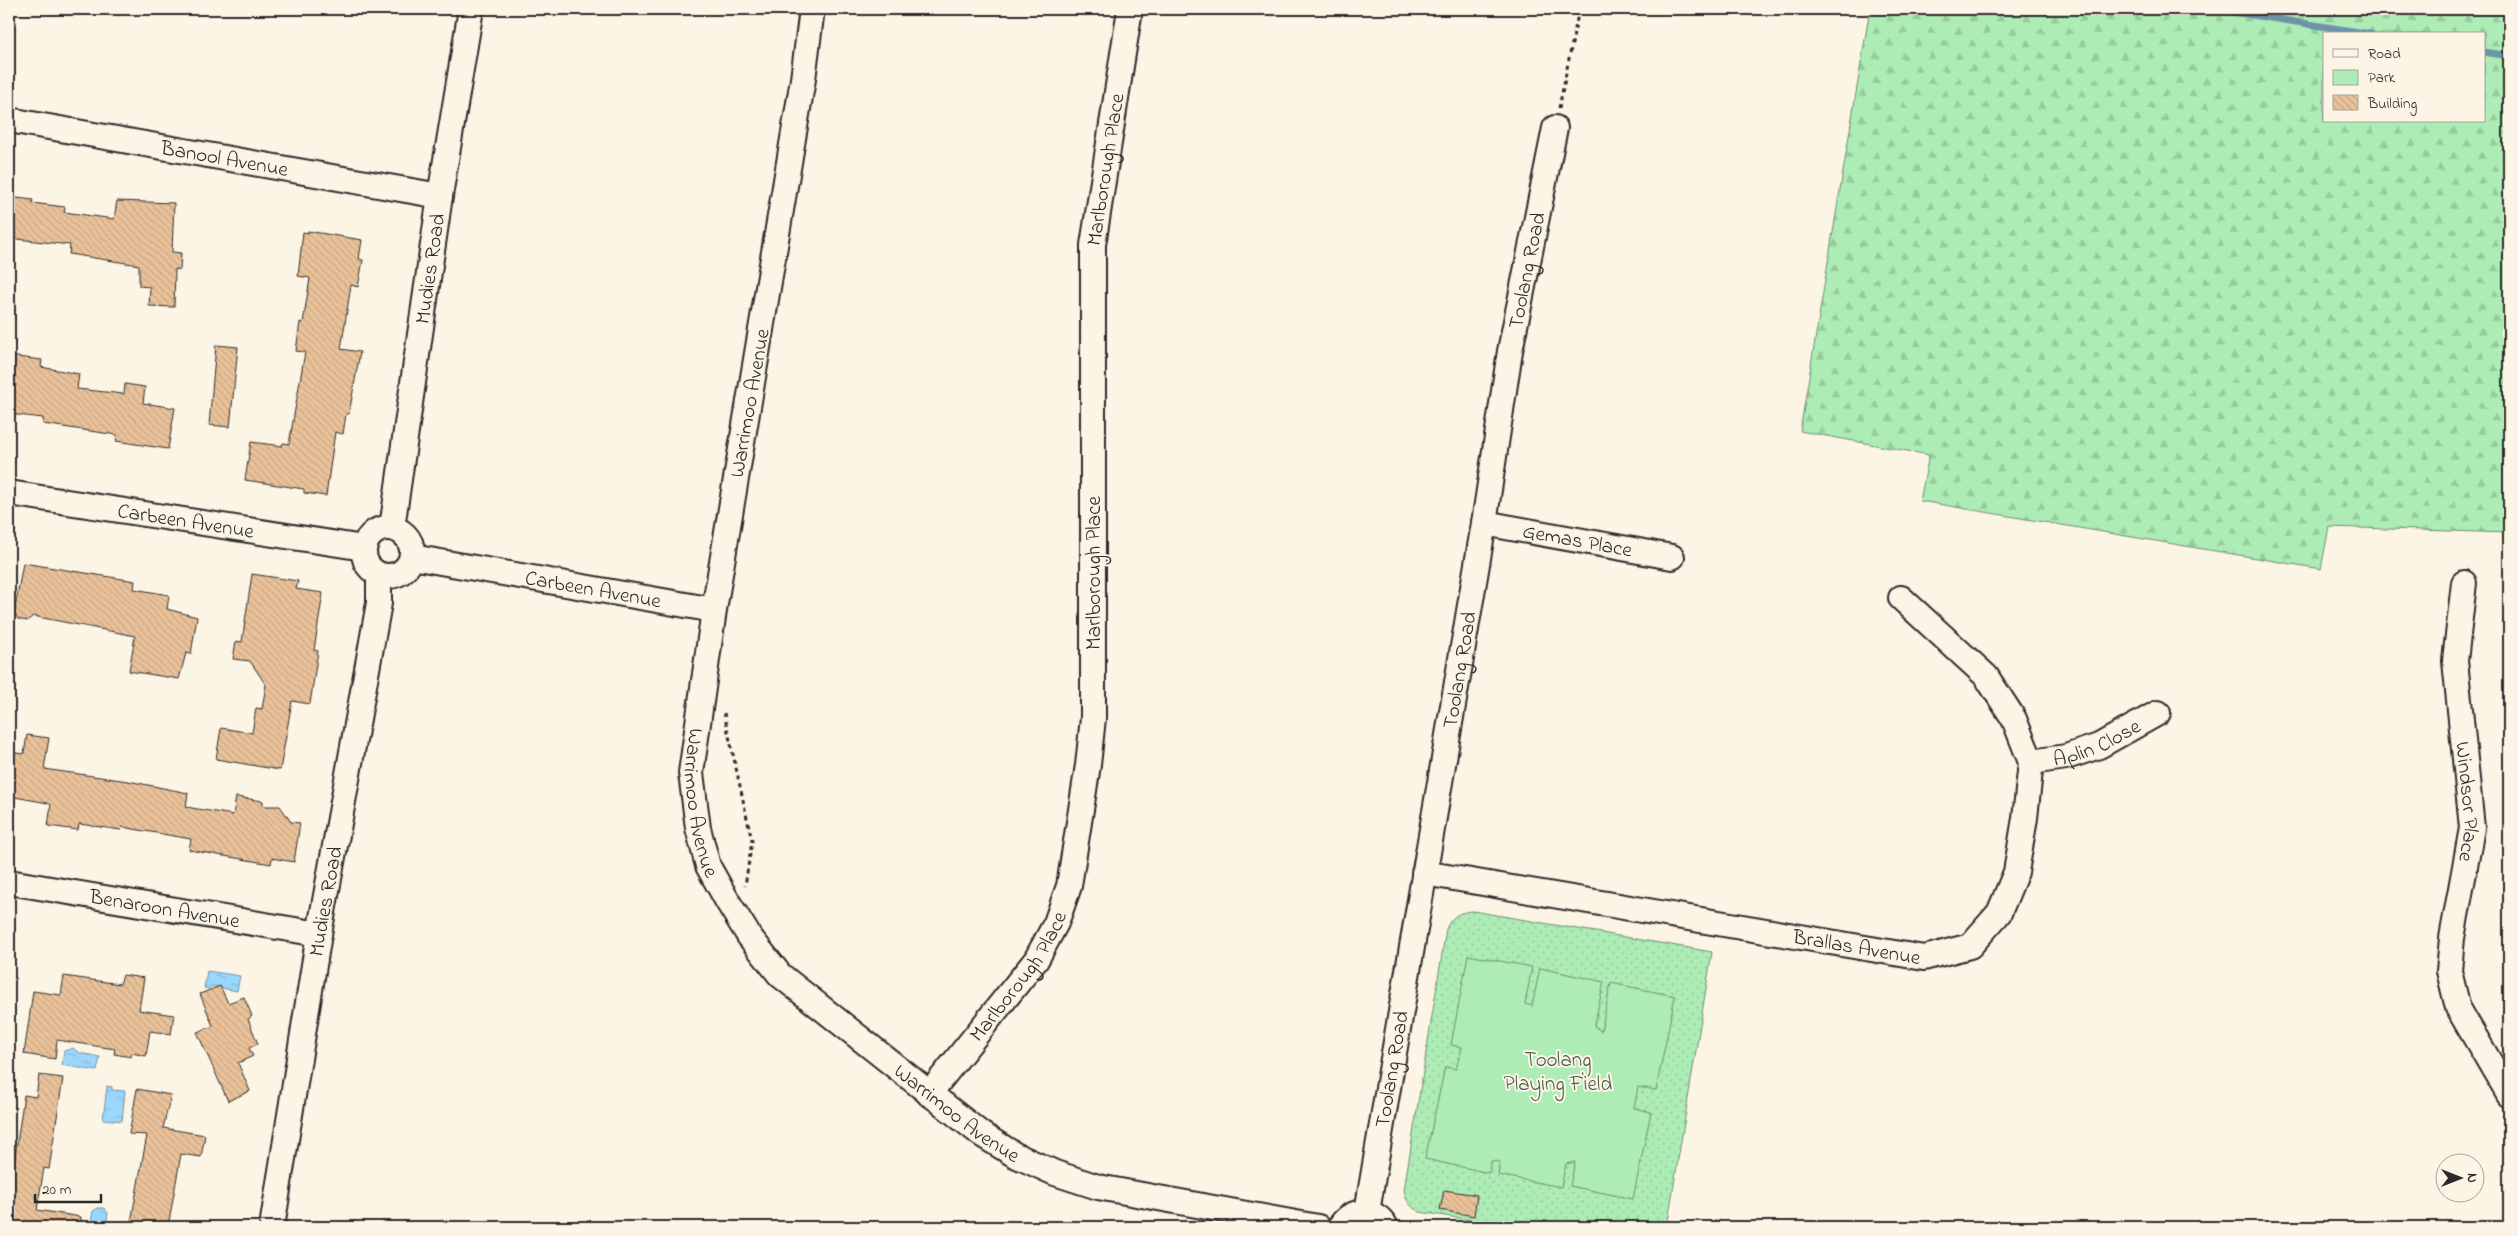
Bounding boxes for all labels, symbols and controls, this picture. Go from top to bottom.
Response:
legend [2323,32,2486,122]
text: Road [2368,43,2401,65]
text: Park [2368,67,2396,89]
street label: Marlborough Place [1080,91,1134,248]
text: Building [2367,93,2417,116]
street label: Banool Avenue [157,134,291,186]
street label: Toolang Road [1502,210,1555,332]
street label: Mudies Road [409,212,454,326]
street label: Warrimoo Avenue [723,326,779,480]
street label: Marlborough Place [1080,495,1112,650]
street label: Carbeen Avenue [115,497,257,548]
street label: Gemas Place [1520,517,1635,567]
street label: Carbeen Avenue [522,564,664,618]
street label: Toolang Road [1436,609,1486,731]
street label: Aplin Close [2052,712,2147,776]
street label: Warrimoo Avenue [674,726,725,884]
street label: Windsor Place [2446,740,2485,865]
street label: Mudies Road [303,844,352,959]
street label: Benaroon Avenue [86,883,243,938]
street label: Marlborough Place [963,907,1076,1049]
street label: Brallas Avenue [1789,923,1923,974]
street label: Toolang Road [1369,1008,1418,1130]
park label: Toolang Playing Field [1504,1046,1612,1102]
street label: Warrimoo Avenue [887,1057,1026,1172]
north arrow [2436,1154,2486,1204]
scale bar [35,1171,101,1203]
text: N [2461,1173,2482,1183]
text: 20 m [42,1179,72,1201]

